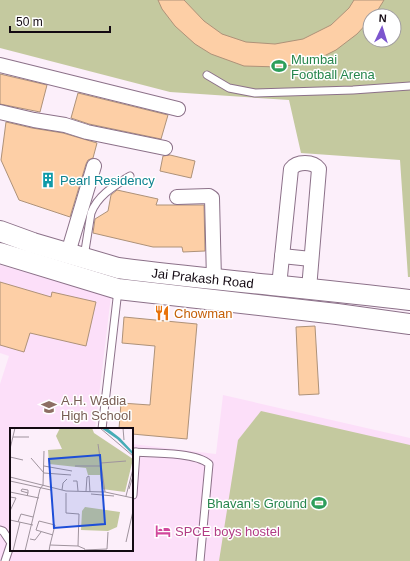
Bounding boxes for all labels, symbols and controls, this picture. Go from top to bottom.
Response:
scale bar [10,8,110,34]
north arrow [362,8,402,48]
text: N [378,12,387,24]
text: 50 m [16,15,43,29]
place label: Mumbai Football Arena [291,52,376,82]
sports icon: Mumbai Football Arena [270,57,288,75]
building icon: Pearl Residency [39,171,57,189]
place label: Pearl Residency [60,173,155,188]
street label: Jai Prakash Road [151,265,254,291]
restaurant icon: Chowman [153,304,171,322]
place label: Chowman [174,306,233,321]
place label: A.H. Wadia High School [61,393,131,423]
school or university icon: A.H. Wadia High School [40,398,58,416]
inset map [10,428,133,551]
sports icon: Bhavan's Ground [310,494,328,512]
place label: Bhavan's Ground [207,496,307,511]
hotel icon: SPCE boys hostel [154,522,172,540]
place label: SPCE boys hostel [175,524,280,539]

